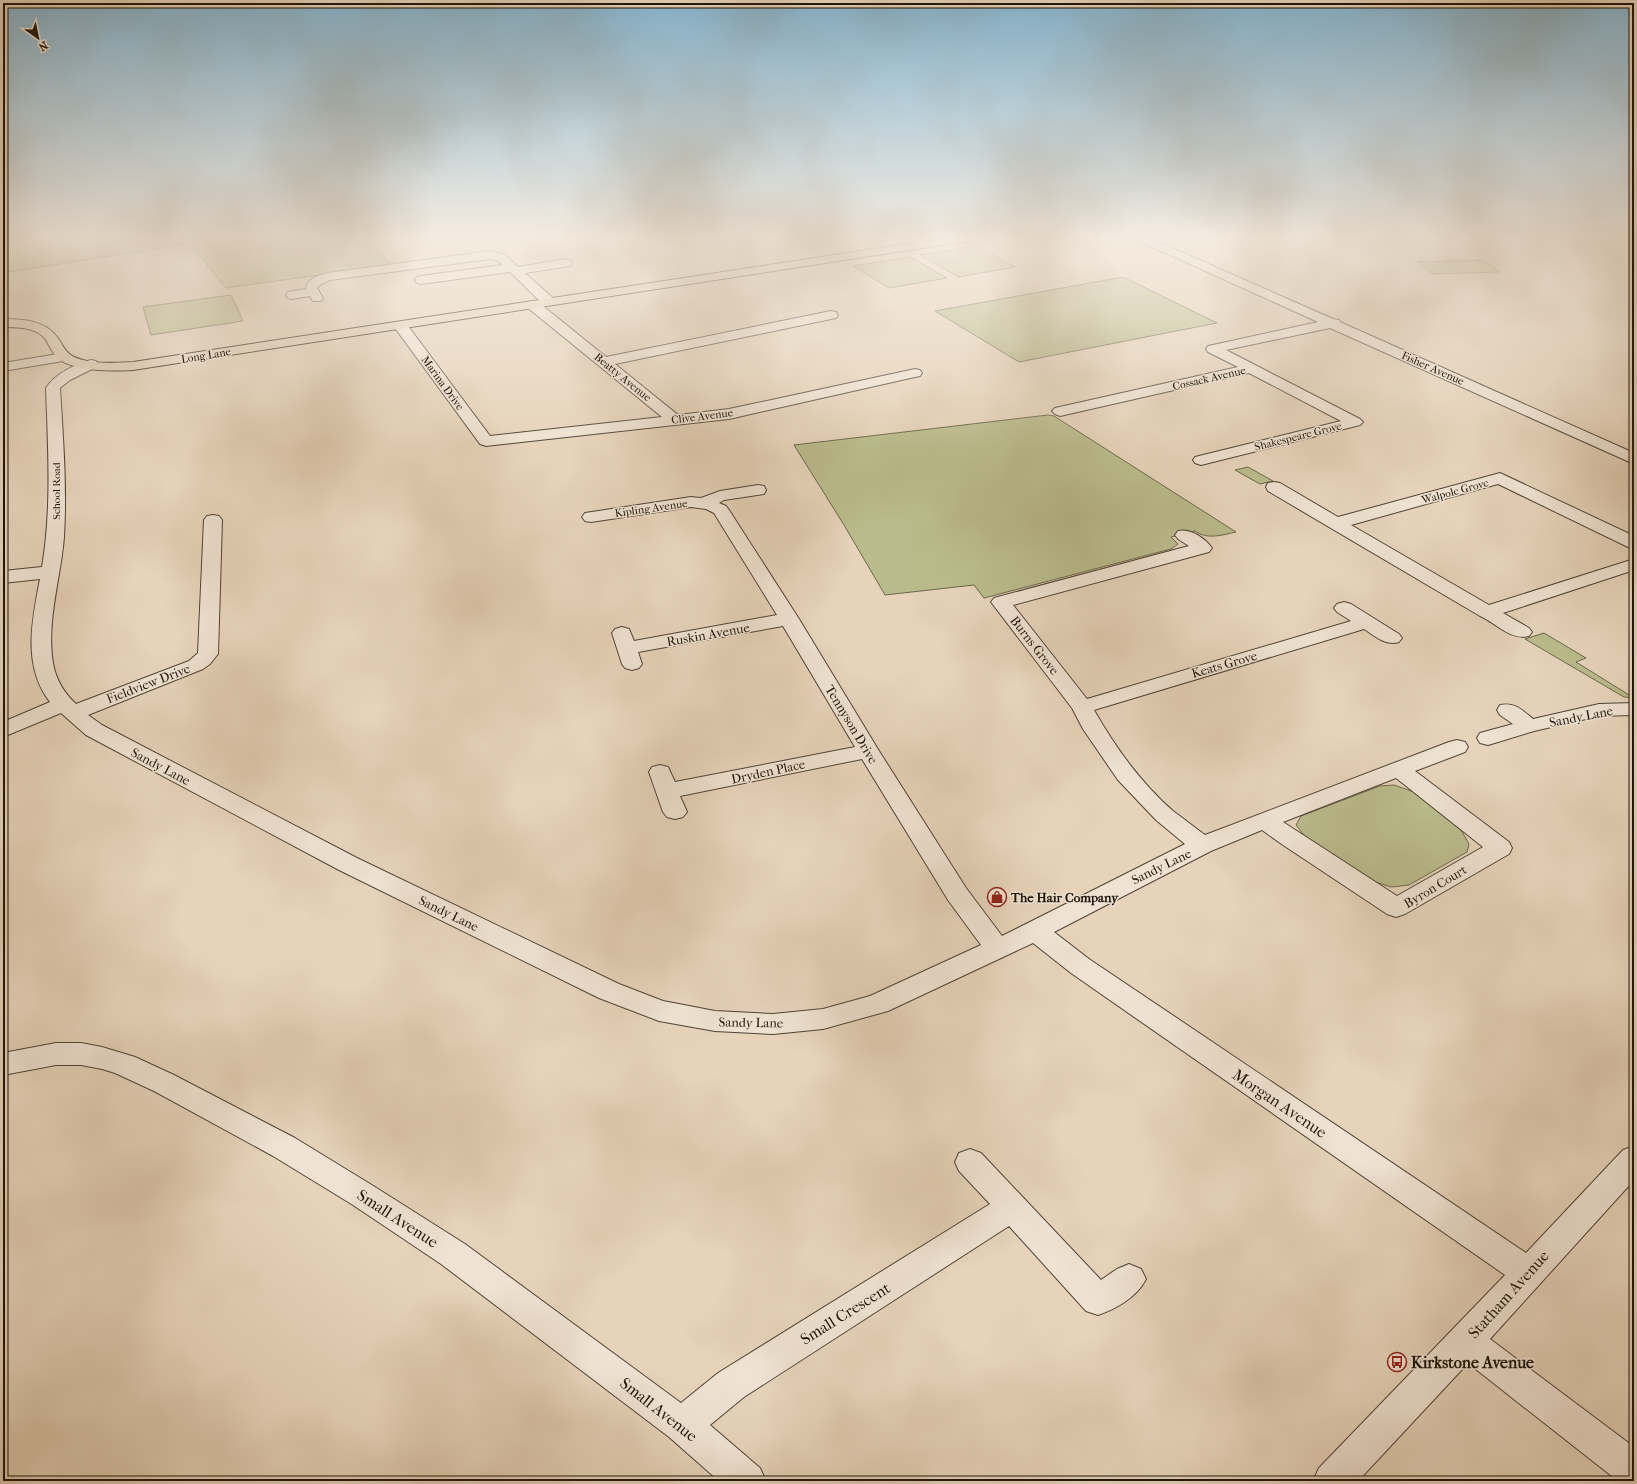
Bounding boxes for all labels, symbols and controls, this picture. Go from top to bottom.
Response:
north arrow [18,18,58,58]
text: N [36,38,50,54]
street label: Long Lane [180,345,233,366]
street label: Fisher Avenue [1399,349,1467,388]
street label: Beatty Avenue [592,351,654,405]
street label: Marina Drive [419,354,467,413]
street label: Cossack Avenue [1171,364,1247,393]
street label: Clive Avenue [670,406,734,427]
street label: Shakespeare Grove [1253,419,1344,454]
street label: School Road [50,461,63,520]
street label: Walpole Grove [1419,476,1491,507]
street label: Kipling Avenue [614,497,689,520]
street label: Burns Grove [1007,613,1062,678]
street label: Ruskin Avenue [665,620,751,649]
street label: Keats Grove [1190,648,1259,681]
street label: Fieldview Drive [104,660,193,706]
street label: Tennyson Drive [822,682,881,767]
street label: Sandy Lane [1548,703,1615,730]
street label: Sandy Lane [129,745,193,789]
street label: Dryden Place [730,756,807,787]
street label: Sandy Lane [1129,845,1194,887]
street label: Byron Court [1401,862,1470,911]
shop icon: The Hair Company [986,886,1008,908]
place label: The Hair Company [1010,890,1119,906]
street label: Sandy Lane [416,893,482,935]
street label: Sandy Lane [719,1014,784,1031]
street label: Morgan Avenue [1229,1065,1330,1142]
street label: Small Avenue [354,1185,442,1252]
street label: Statham Avenue [1464,1246,1553,1342]
street label: Small Crescent [797,1278,894,1349]
bus stop icon: Kirkstone Avenue [1386,1351,1408,1373]
place label: Kirkstone Avenue [1411,1353,1534,1372]
street label: Small Avenue [616,1373,701,1446]

